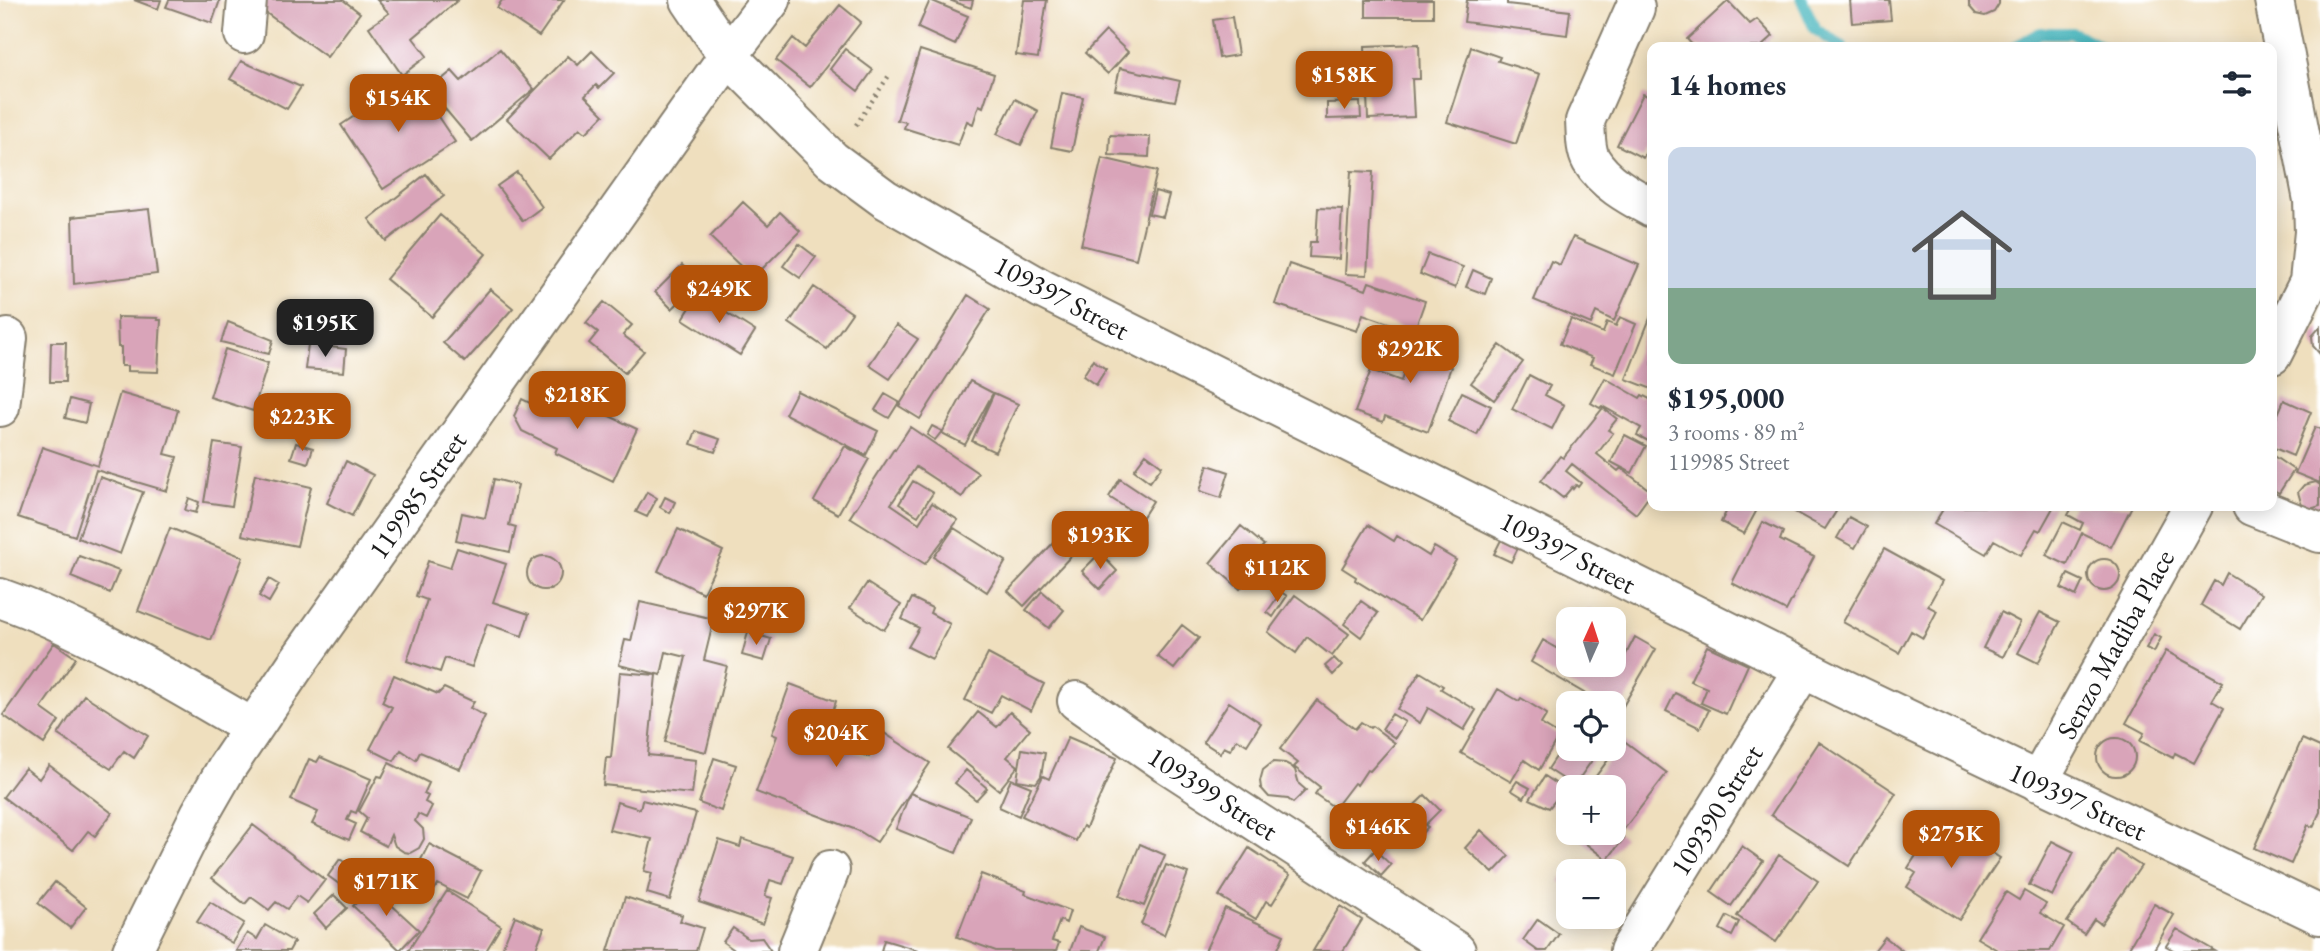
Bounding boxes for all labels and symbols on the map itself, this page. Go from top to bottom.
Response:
pin: $158K [1295,52,1393,111]
pin: $154K [349,74,447,134]
street label: 109397 Street [988,246,1136,348]
pin: $249K [670,266,768,325]
pin: $195K [276,300,374,359]
pin: $292K [1361,326,1459,385]
pin: $218K [528,372,626,431]
pin: $223K [253,393,351,453]
street label: 119985 Street [360,424,474,566]
street label: 109397 Street [1494,502,1642,602]
pin: $193K [1051,512,1149,571]
street label: Senzo Madiba Place [2048,543,2182,745]
pin: $112K [1228,544,1326,604]
pin: $297K [707,588,805,647]
north arrow [1556,607,1626,677]
pin: $204K [787,710,885,769]
street label: 109399 Street [1141,738,1285,848]
street label: 109390 Street [1662,738,1771,882]
street label: 109397 Street [2003,753,2153,849]
pin: $146K [1329,804,1427,863]
pin: $275K [1902,810,2000,870]
pin: $171K [337,858,435,918]

